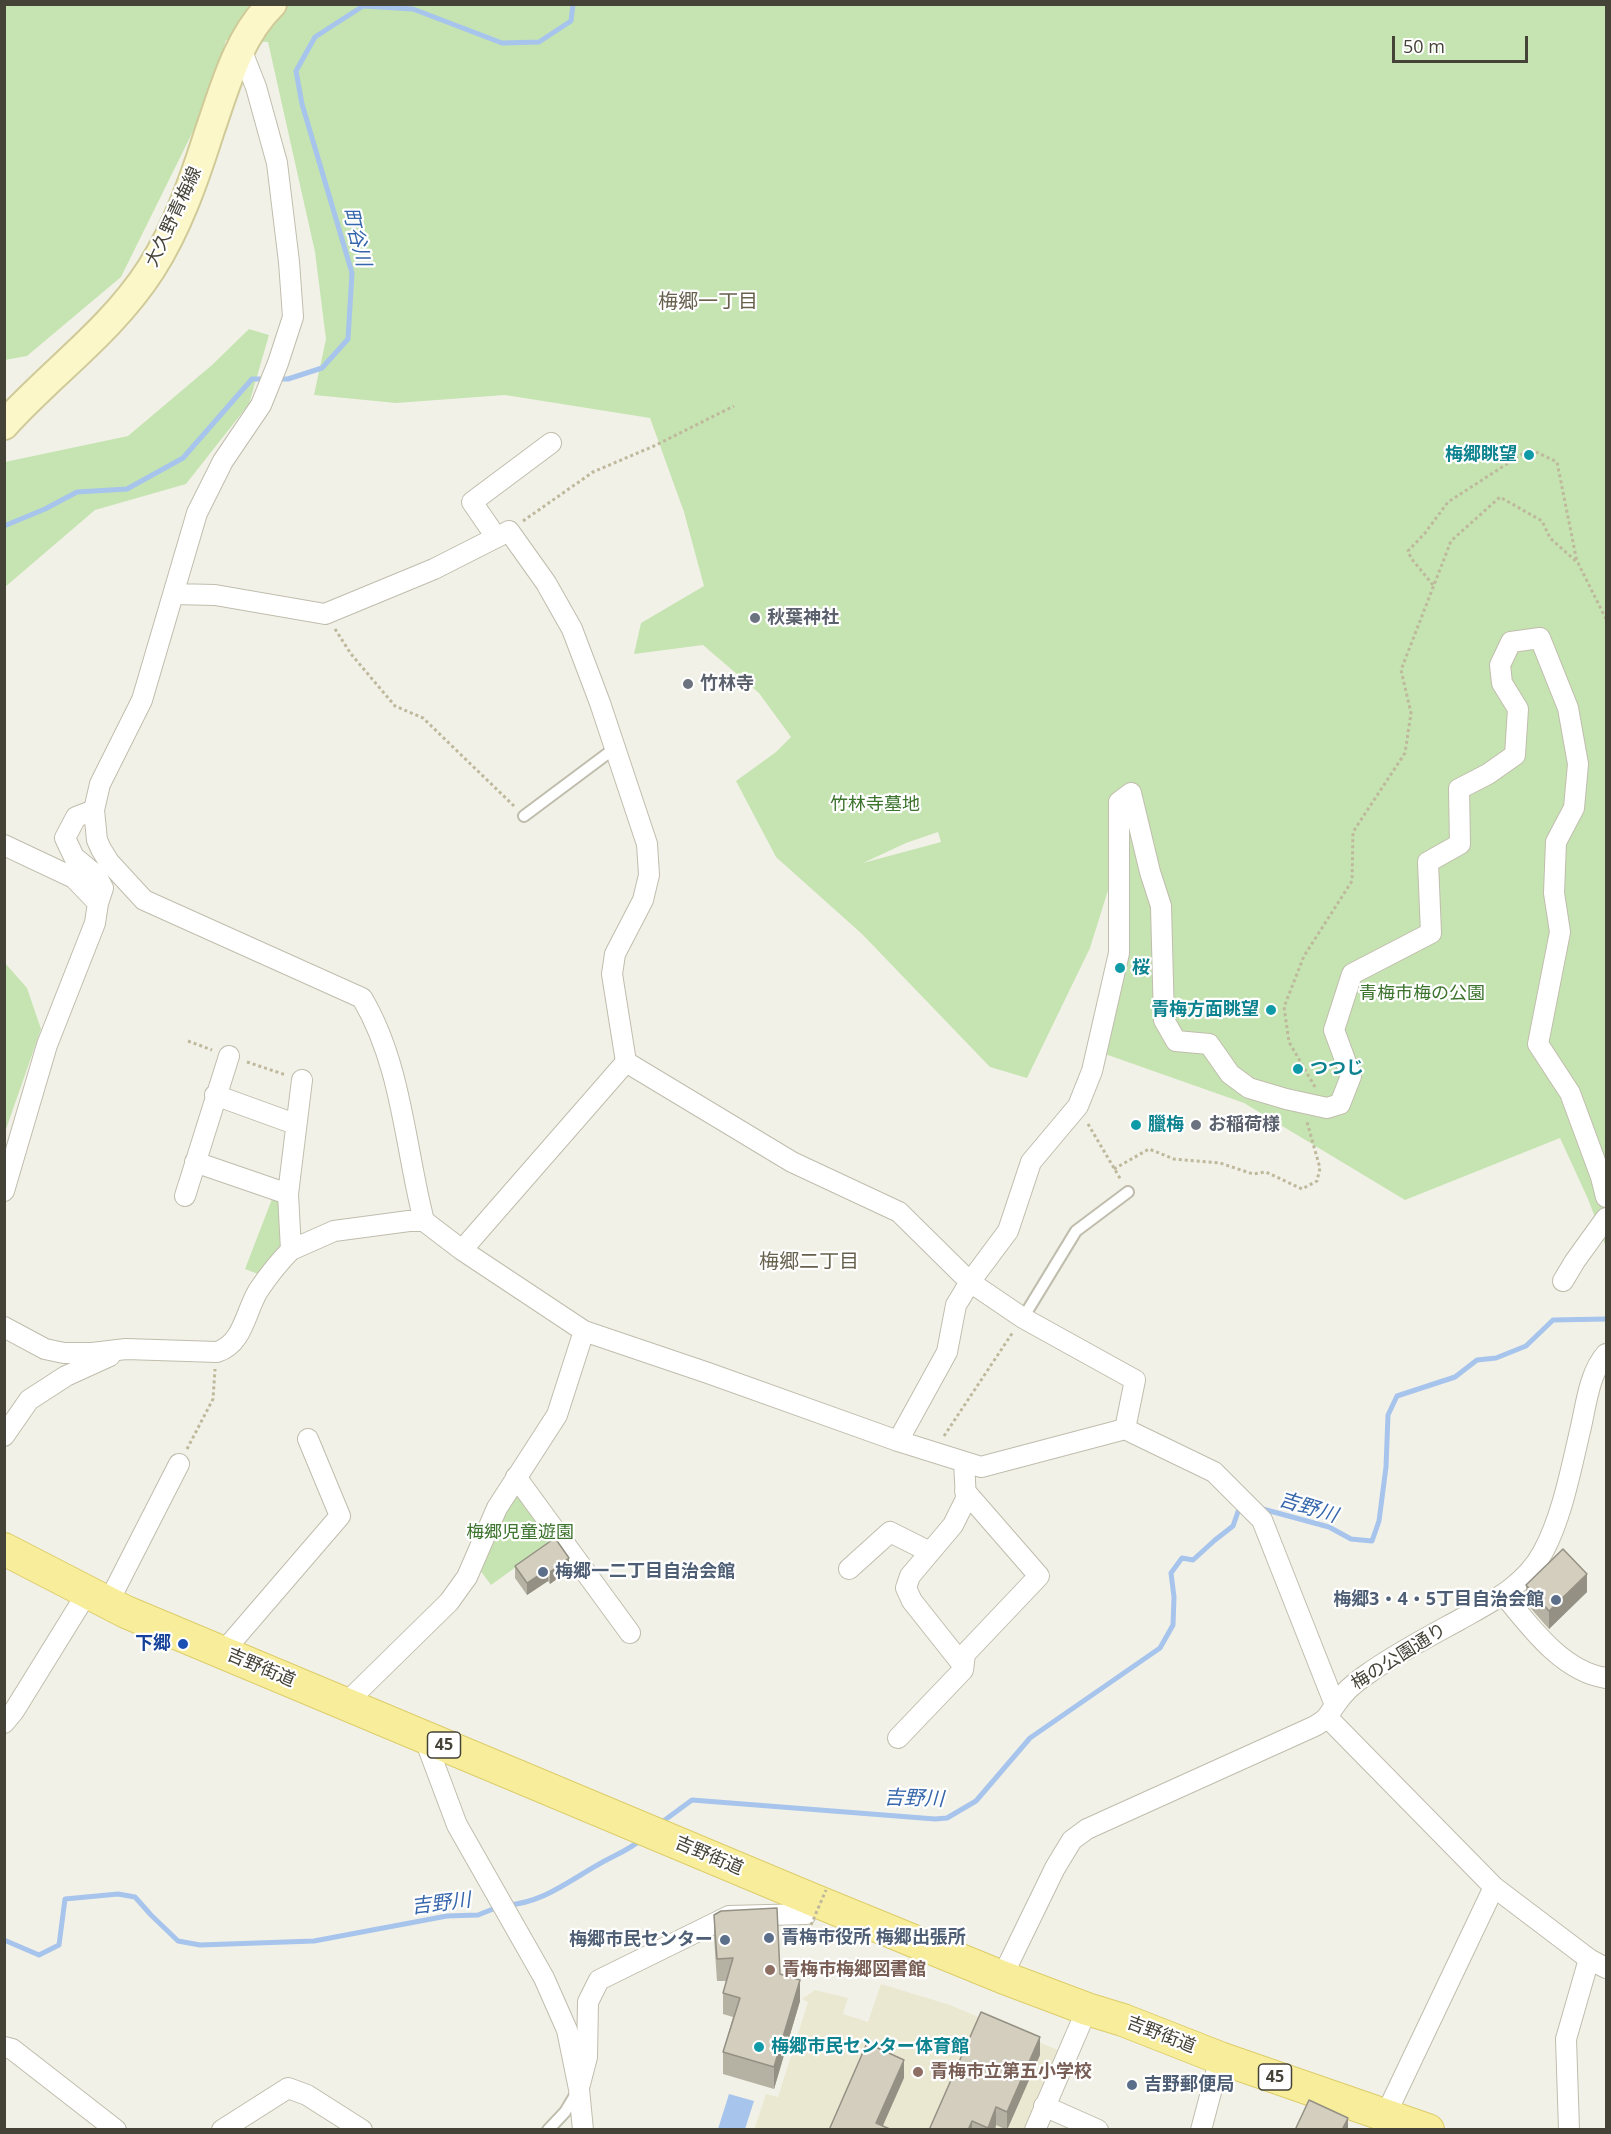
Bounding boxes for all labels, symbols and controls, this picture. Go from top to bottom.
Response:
scale bar [1395,24,1532,62]
text: 50 m [1403,34,1445,58]
street label: 大久野青梅線 [141,163,207,271]
water label: 町谷川 [337,205,375,269]
district label: 梅郷一丁目 [658,290,758,314]
place label: 梅郷眺望 [1445,444,1517,466]
marker: 梅郷眺望 [1522,448,1536,462]
place label: 秋葉神社 [767,607,839,629]
marker: 秋葉神社 [748,611,762,625]
place label: 竹林寺 [700,673,754,695]
marker: 竹林寺 [681,677,695,691]
park label: 竹林寺墓地 [830,794,920,816]
place label: 桜 [1132,957,1150,979]
marker: 桜 [1113,961,1127,975]
park label: 青梅市梅の公園 [1359,983,1485,1005]
place label: 青梅方面眺望 [1151,999,1259,1021]
marker: 青梅方面眺望 [1264,1003,1278,1017]
place label: つつじ [1310,1058,1364,1080]
marker: つつじ [1291,1062,1305,1076]
place label: 臘梅 [1148,1114,1184,1136]
place label: お稲荷様 [1208,1114,1280,1136]
marker: 臘梅 [1129,1118,1143,1132]
marker: お稲荷様 [1189,1118,1203,1132]
district label: 梅郷二丁目 [759,1250,859,1274]
water label: 吉野川 [1276,1488,1340,1528]
park label: 梅郷児童遊園 [466,1522,574,1544]
place label: 梅郷一二丁目自治会館 [555,1561,735,1583]
marker: 梅郷一二丁目自治会館 [536,1565,550,1579]
place label: 梅郷3・4・5丁目自治会館 [1333,1589,1544,1611]
marker: 梅郷3・4・5丁目自治会館 [1549,1593,1563,1607]
street label: 梅の公園通り [1347,1619,1451,1695]
place label: 下郷 [135,1633,171,1655]
marker: 下郷 [176,1637,190,1651]
street label: 吉野街道 [224,1644,298,1692]
road number: 45 [428,1732,460,1758]
water label: 吉野川 [884,1786,944,1812]
street label: 吉野街道 [672,1832,746,1880]
water label: 吉野川 [410,1888,472,1920]
place label: 青梅市役所 梅郷出張所 [781,1927,966,1949]
place label: 梅郷市民センター [569,1929,713,1951]
marker: 青梅市役所 梅郷出張所 [762,1931,776,1945]
marker: 梅郷市民センター [718,1933,732,1947]
place label: 青梅市梅郷図書館 [782,1959,926,1981]
marker: 青梅市梅郷図書館 [763,1963,777,1977]
street label: 吉野街道 [1124,2012,1198,2058]
place label: 梅郷市民センター体育館 [771,2036,969,2058]
marker: 梅郷市民センター体育館 [752,2040,766,2054]
place label: 青梅市立第五小学校 [930,2061,1092,2083]
road number: 45 [1258,2064,1292,2090]
marker: 青梅市立第五小学校 [911,2065,925,2079]
place label: 吉野郵便局 [1144,2074,1234,2096]
marker: 吉野郵便局 [1125,2078,1139,2092]

